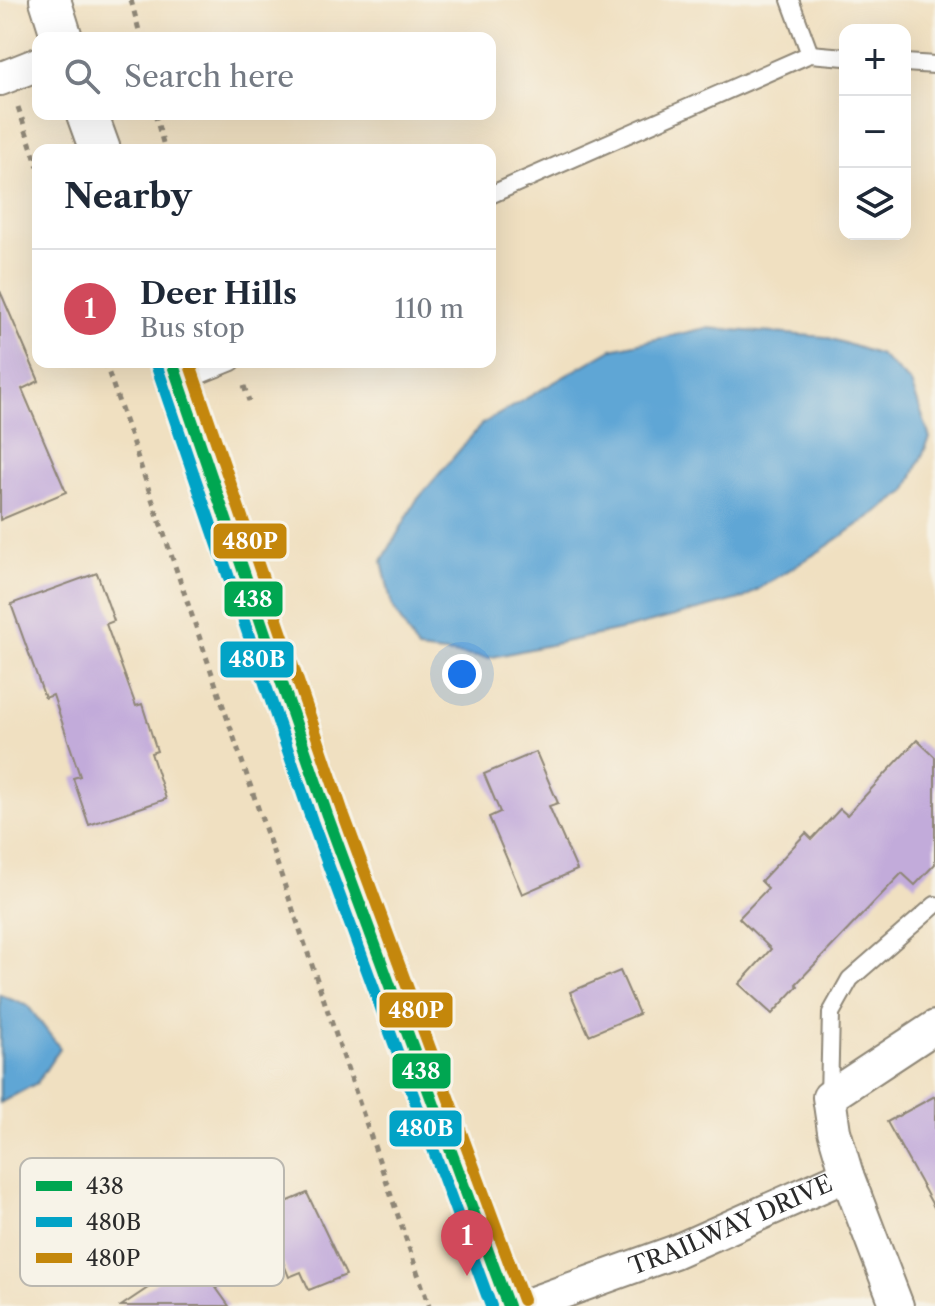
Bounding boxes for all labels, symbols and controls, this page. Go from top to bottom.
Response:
map controls [839,24,911,240]
button: + [839,24,911,96]
search box [32,32,496,120]
icon: search [60,54,104,98]
text: Search here [124,58,294,95]
button: − [839,96,911,168]
button: layers [839,168,911,240]
text: Nearby [64,175,192,217]
text: Deer Hills [140,275,297,312]
text: 1 [84,293,96,325]
text: 110 m [395,293,464,325]
text: Bus stop [140,312,245,344]
line badge: 480P [212,522,288,560]
text: 480P [222,528,278,555]
line badge: 438 [223,580,284,618]
text: 438 [233,586,273,613]
line badge: 480B [219,640,295,679]
text: 480B [229,646,285,673]
your location [442,654,482,694]
line badge: 480P [378,991,454,1029]
text: 480P [388,997,444,1024]
line badge: 438 [391,1052,452,1090]
text: 438 [401,1058,441,1085]
line badge: 480B [388,1109,463,1148]
text: 480B [397,1115,453,1142]
legend [20,1158,284,1286]
street label: TRAILWAY DRIVE [625,1168,837,1281]
text: 438 [86,1173,124,1200]
text: 480B [86,1209,141,1236]
pin: 1 [441,1210,493,1276]
text: 480P [86,1245,140,1272]

